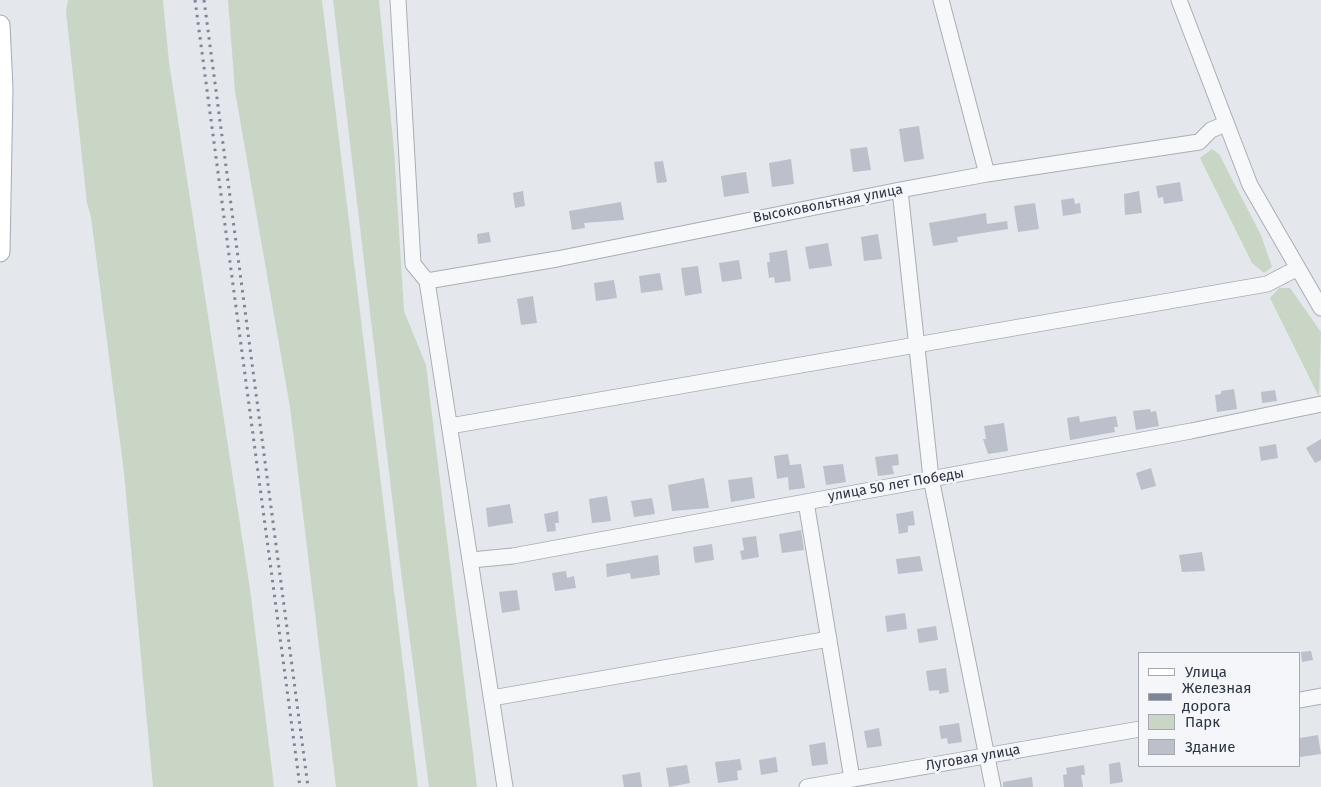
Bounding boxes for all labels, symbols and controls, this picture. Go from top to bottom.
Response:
street label: Высоковольтная улица [752,181,904,227]
street label: улица 50 лет Победы [827,465,965,505]
legend [1138,652,1301,767]
text: Улица [1185,663,1227,681]
text: Железная дорога [1182,679,1251,715]
text: Парк [1185,713,1220,731]
text: Здание [1185,738,1235,756]
street label: Луговая улица [924,741,1022,775]

